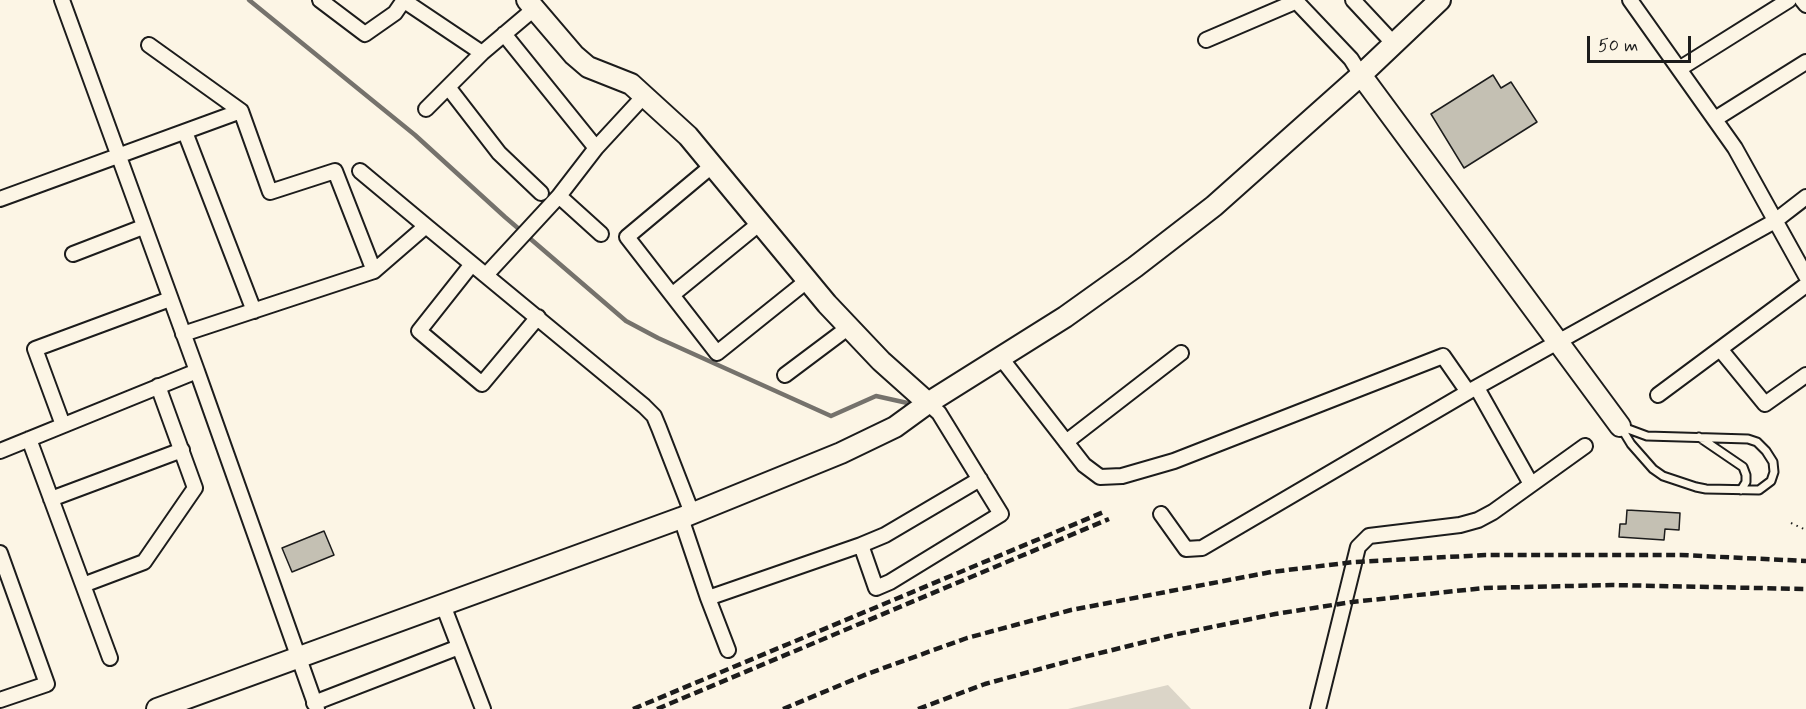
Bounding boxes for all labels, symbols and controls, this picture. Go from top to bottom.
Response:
scale bar [1590,24,1694,62]
text: 50 m [1598,34,1638,58]

